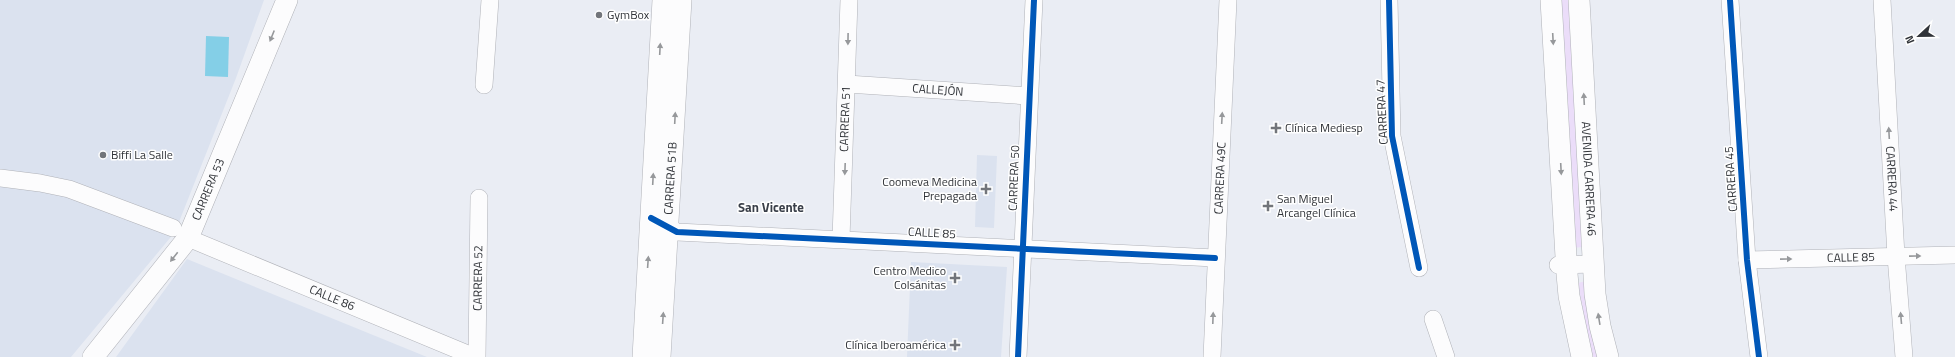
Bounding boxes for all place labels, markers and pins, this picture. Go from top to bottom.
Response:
place label: GymBox [607,5,650,24]
marker: GymBox [594,10,604,20]
place label: Clínica Mediesp [1285,118,1363,137]
marker: Clínica Mediesp [1270,122,1282,134]
place label: Biffi La Salle [111,145,173,164]
marker: Biffi La Salle [98,150,108,160]
place label: Coomeva Medicina Prepagada [882,172,977,205]
marker: Coomeva Medicina Prepagada [980,183,992,195]
place label: San Miguel Arcangel Clínica [1277,189,1356,222]
marker: San Miguel Arcangel Clínica [1262,200,1274,212]
place label: Centro Medico Colsánitas [873,261,946,294]
marker: Centro Medico Colsánitas [949,272,961,284]
place label: Clínica Iberoamérica [845,335,946,354]
marker: Clínica Iberoamérica [949,339,961,351]

